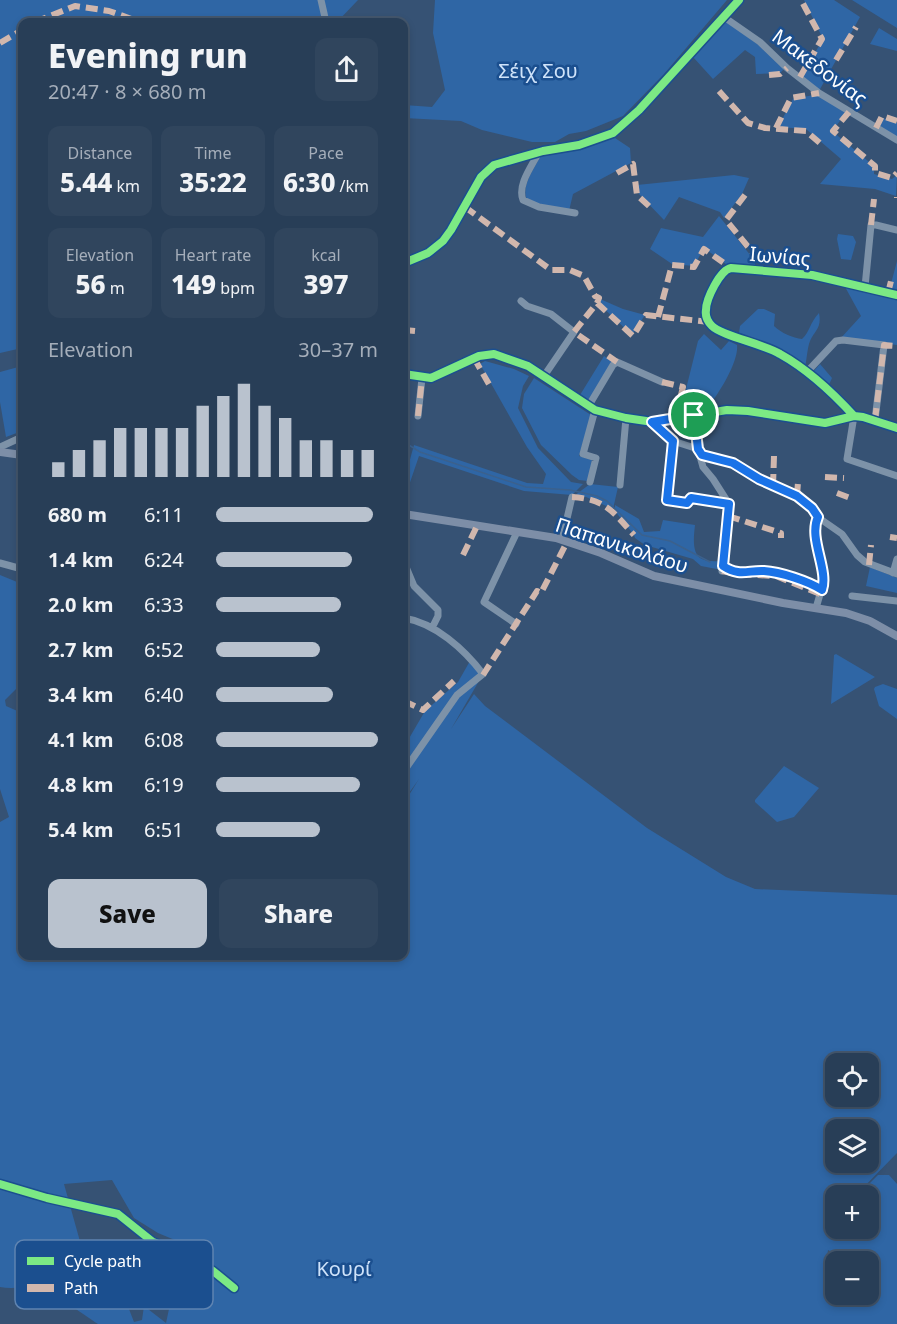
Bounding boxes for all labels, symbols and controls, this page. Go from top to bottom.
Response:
street label: Μακεδονίας [767,22,873,112]
text: Evening run [48,33,248,78]
button: share [315,38,378,101]
park label: Σέιχ Σου [498,57,578,84]
text: 20:47 · 8 × 680 m [48,78,206,105]
text: Distance [68,142,132,164]
text: Time [194,142,232,164]
text: Pace [308,142,344,164]
text: 5.44 [60,164,112,200]
text: 35:22 [179,164,247,200]
text: 6:30 [283,164,335,200]
text: km [112,175,140,197]
text: /km [335,175,369,197]
street label: Ιωνίας [748,240,812,272]
text: Elevation [66,244,134,266]
text: Heart rate [175,244,251,266]
text: kcal [311,244,341,266]
text: 56 [75,266,105,302]
text: 149 [171,266,216,302]
text: 397 [303,266,349,302]
text: m [105,277,125,299]
text: bpm [216,277,255,299]
text: Elevation [48,336,133,363]
text: 30–37 m [298,336,378,363]
pin [668,389,719,440]
icon: arrive [677,398,710,431]
text: 680 m [48,501,107,528]
text: 6:11 [144,501,184,528]
street label: Παπανικολάου [552,511,692,579]
text: 1.4 km [48,546,114,573]
text: 6:24 [144,546,184,573]
text: 2.0 km [48,591,114,618]
text: 6:33 [144,591,184,618]
text: 2.7 km [48,636,114,663]
text: 6:52 [144,636,184,663]
text: 3.4 km [48,681,114,708]
text: 6:40 [144,681,184,708]
text: 4.1 km [48,726,114,753]
text: 6:08 [144,726,184,753]
text: 4.8 km [48,771,114,798]
text: 6:19 [144,771,184,798]
text: 5.4 km [48,816,114,843]
text: 6:51 [144,816,184,843]
button: Save [48,879,207,948]
button: Share [219,879,378,948]
map controls [825,1053,879,1305]
button: locate [825,1053,879,1107]
button: layers [825,1119,879,1173]
button: + [825,1185,879,1239]
legend [15,1240,213,1309]
text: Cycle path [64,1250,142,1272]
button: − [825,1251,879,1305]
park label: Κουρί [316,1255,372,1282]
text: Path [64,1277,98,1299]

